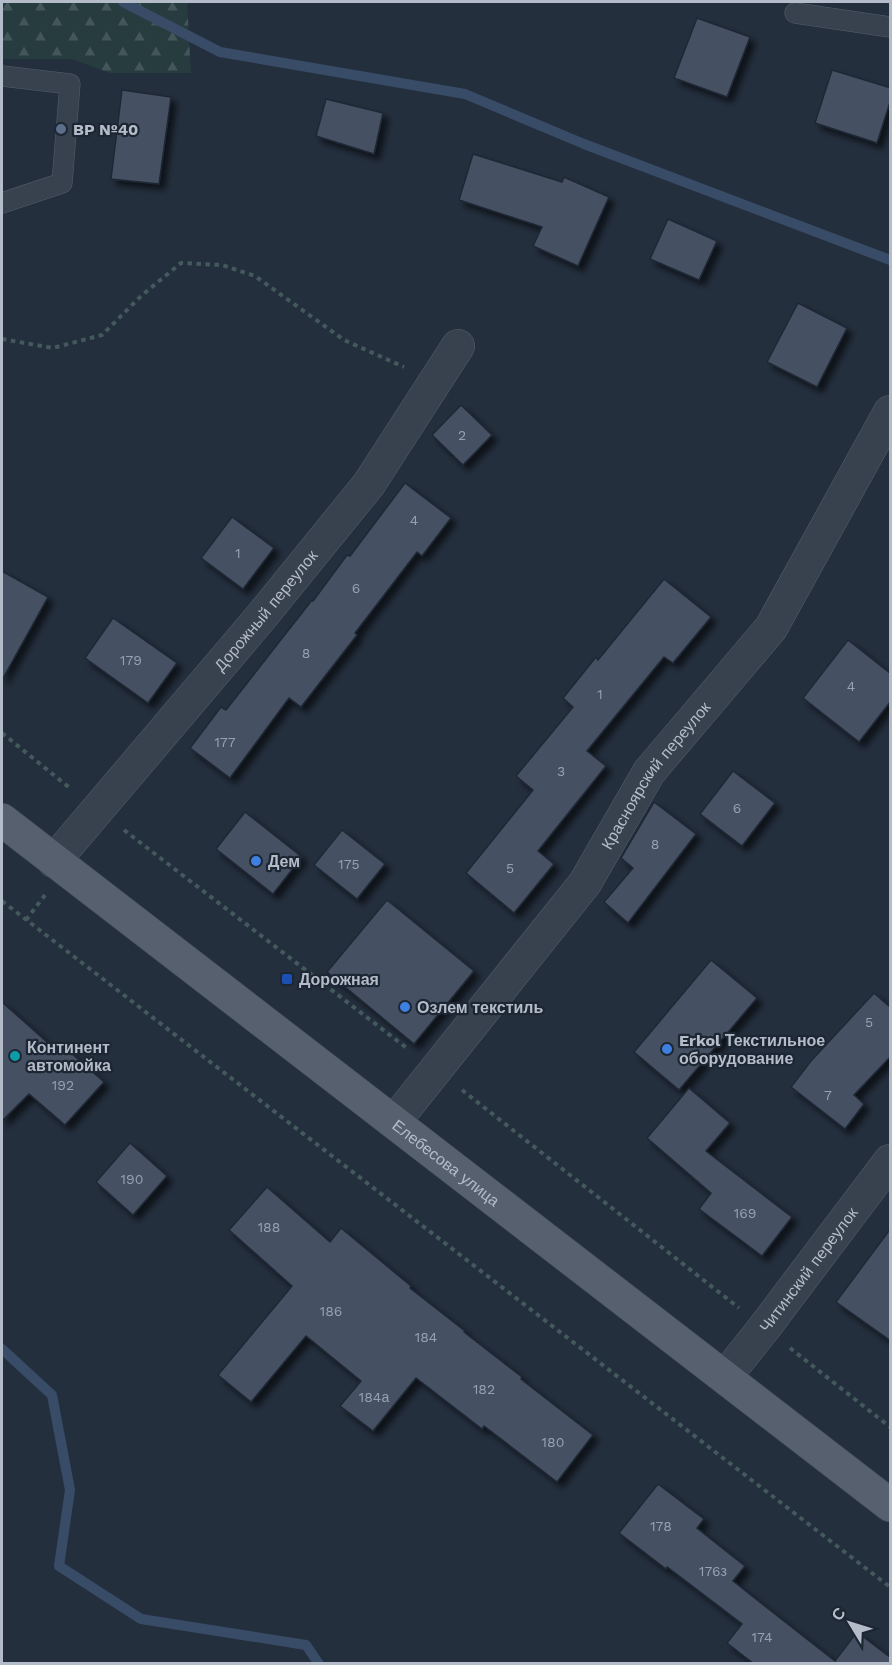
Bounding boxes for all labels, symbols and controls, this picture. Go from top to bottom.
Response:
place label: BP №40 [73,120,138,139]
marker: BP №40 [54,122,68,136]
house number: 2 [458,427,466,443]
house number: 4 [410,512,418,528]
street label: Дорожный переулок [210,545,322,675]
house number: 1 [235,545,241,561]
house number: 6 [352,580,360,596]
house number: 8 [302,645,310,661]
house number: 179 [120,652,142,668]
house number: 4 [847,678,855,694]
house number: 1 [597,686,603,702]
street label: Красноярский переулок [597,697,715,853]
house number: 177 [214,734,236,750]
house number: 3 [557,763,565,779]
house number: 6 [733,800,741,816]
house number: 8 [651,836,659,852]
place label: Дем [268,852,300,871]
marker: Дем [249,854,263,868]
house number: 175 [338,856,360,872]
house number: 5 [506,860,514,876]
place label: Дорожная [299,970,379,989]
marker: Дорожная [280,972,294,986]
place label: Озлем текстиль [417,998,544,1017]
marker: Озлем текстиль [398,1000,412,1014]
house number: 5 [865,1014,873,1030]
place label: Erkol Текстильное оборудование [679,1031,825,1068]
place label: Континент автомойка [27,1038,111,1075]
marker: Erkol Текстильное оборудование [660,1042,674,1056]
marker: Континент автомойка [8,1049,22,1063]
house number: 192 [52,1077,74,1093]
house number: 7 [824,1087,832,1103]
street label: Елебесова улица [389,1115,504,1210]
house number: 190 [121,1171,143,1187]
street label: Читинский переулок [755,1203,862,1336]
house number: 169 [734,1205,756,1221]
house number: 188 [258,1219,280,1235]
house number: 186 [320,1303,342,1319]
house number: 184 [415,1329,437,1345]
house number: 182 [473,1381,495,1397]
house number: 184а [359,1389,389,1405]
house number: 180 [542,1434,564,1450]
house number: 178 [650,1518,672,1534]
house number: 176з [699,1563,727,1579]
north arrow [820,1593,880,1653]
text: С [828,1603,850,1624]
house number: 174 [752,1629,772,1645]

